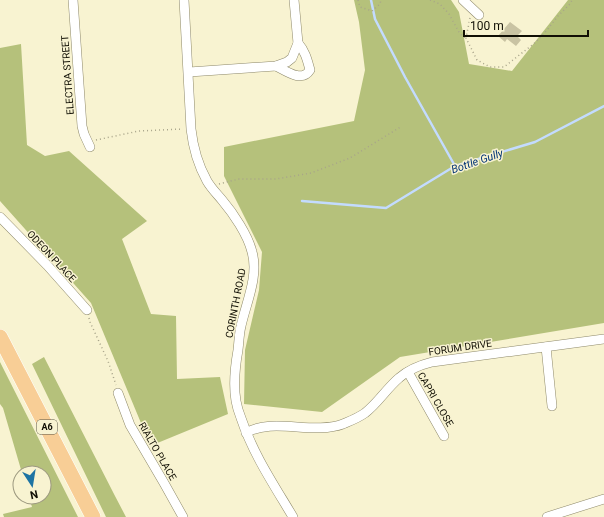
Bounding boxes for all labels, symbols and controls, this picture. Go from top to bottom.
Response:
scale bar [464,12,588,38]
text: 100 m [470,19,504,33]
street label: ELECTRA STREET [59,35,76,115]
water label: Bottle Gully [449,146,506,176]
street label: ODEON PLACE [25,228,78,284]
street label: CORINTH ROAD [223,267,248,339]
street label: FORUM DRIVE [428,338,493,357]
street label: CAPRI CLOSE [416,370,456,429]
road number: A6 [37,420,57,434]
street label: RIALTO PLACE [137,420,179,482]
north arrow [12,465,52,505]
text: N [29,487,39,502]

